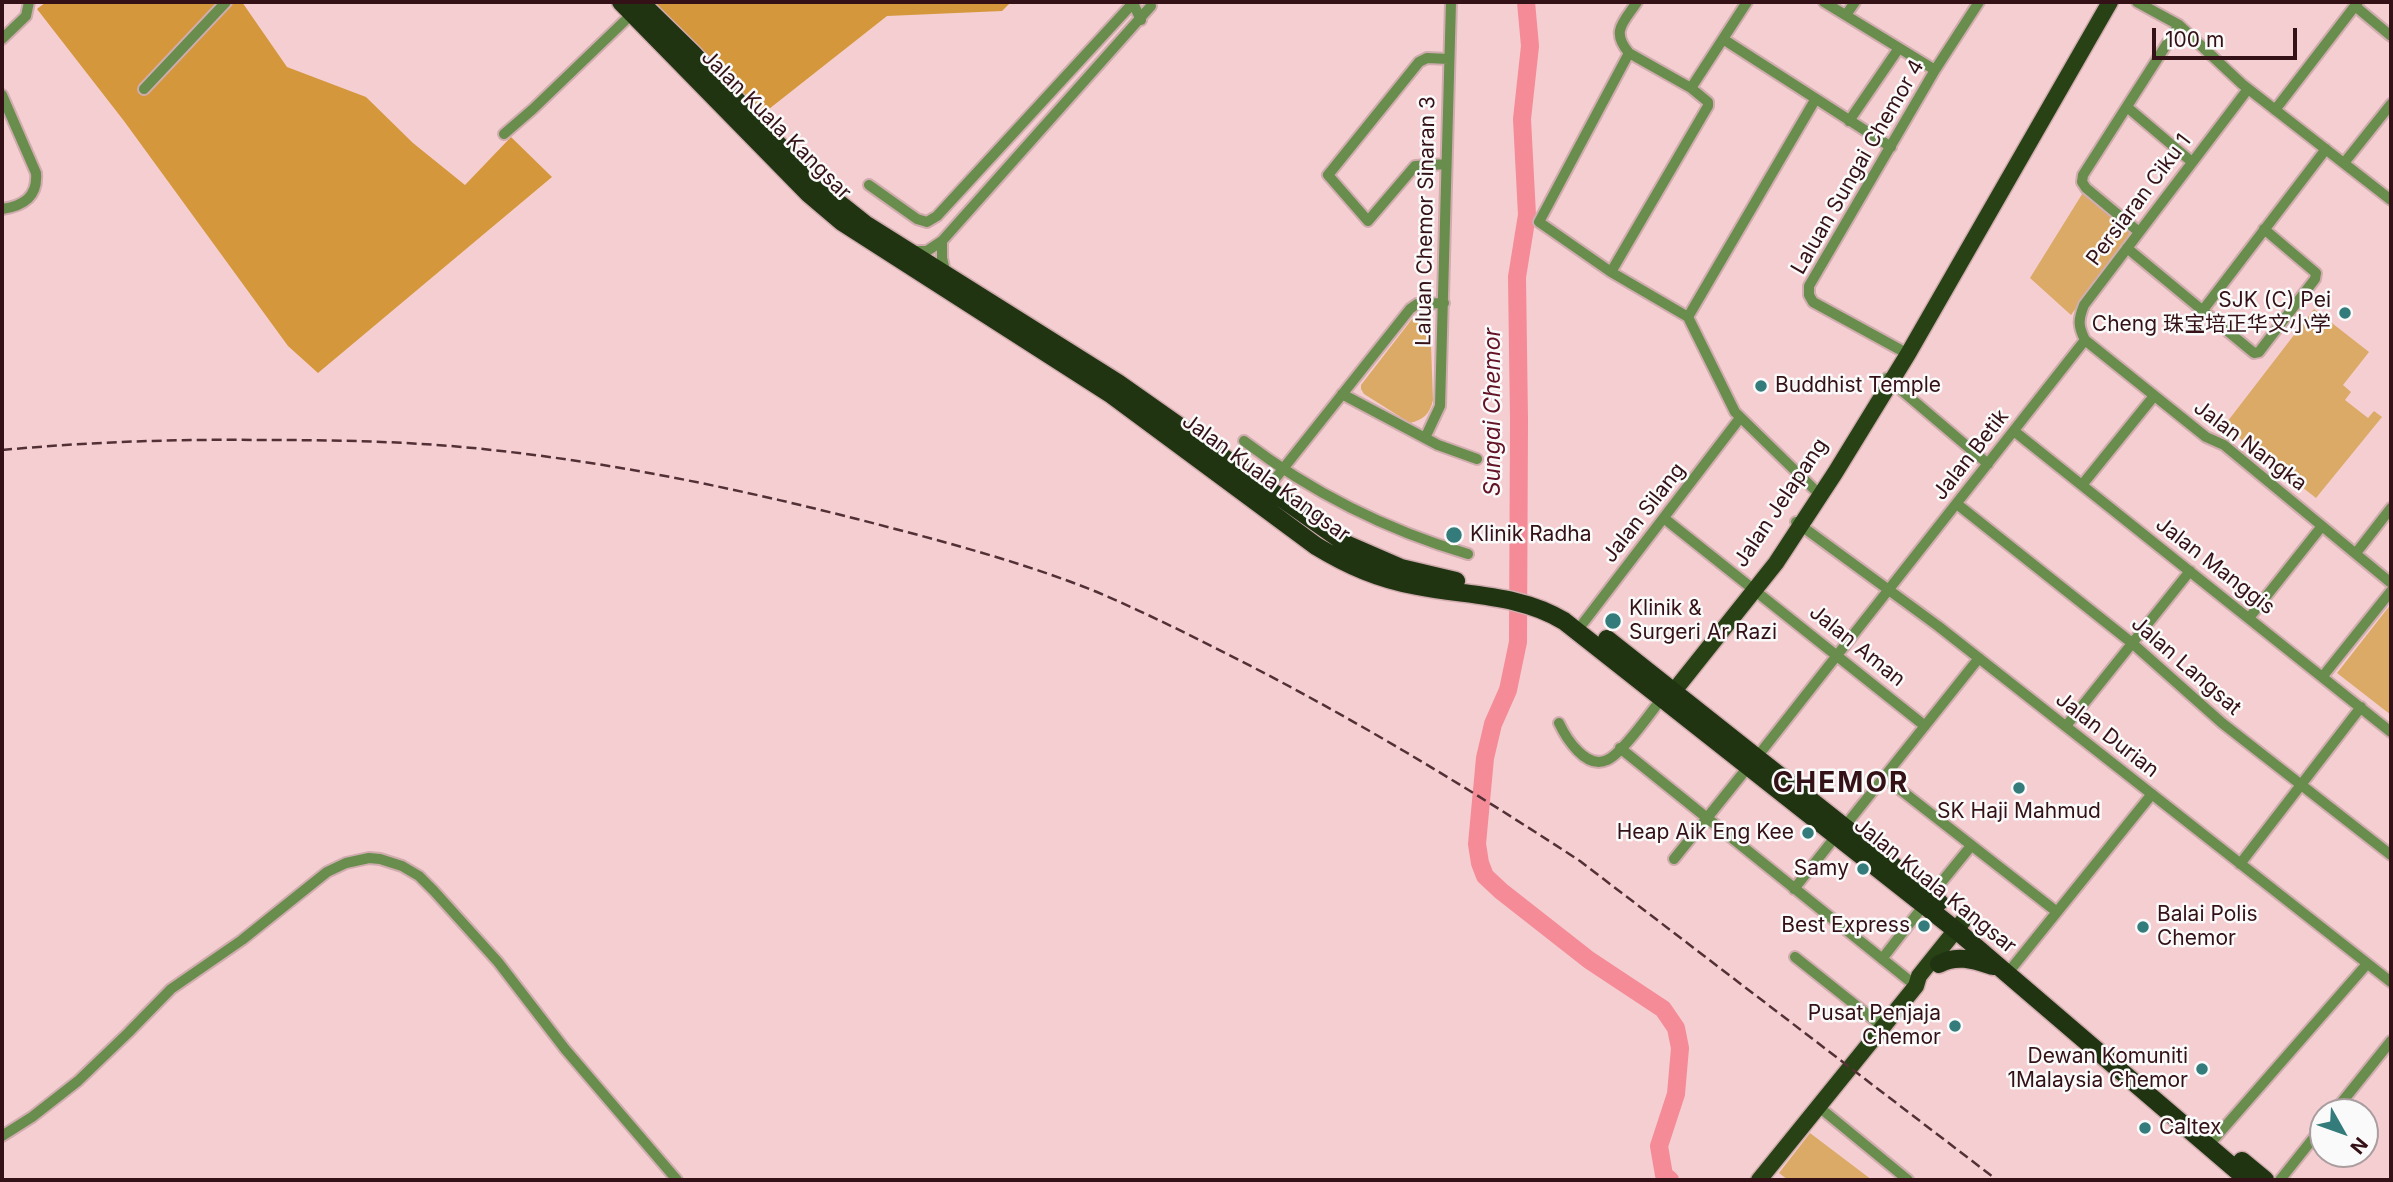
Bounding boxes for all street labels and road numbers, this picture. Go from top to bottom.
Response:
street label: Jalan Kuala Kangsar [696,45,856,205]
street label: Laluan Sungai Chemor 4 [1786,55,1930,279]
street label: Laluan Chemor Sinaran 3 [1411,96,1441,346]
street label: Persiaran Ciku 1 [2081,129,2197,271]
street label: Jalan Nangka [2188,395,2312,497]
street label: Jalan Betik [1928,405,2014,505]
street label: Jalan Kuala Kangsar [1177,409,1355,547]
street label: Jalan Jelapang [1729,434,1833,572]
street label: Jalan Silang [1597,458,1691,568]
street label: Jalan Manggis [2150,512,2280,620]
street label: Jalan Aman [1804,600,1910,692]
street label: Jalan Langsat [2126,611,2246,721]
street label: Jalan Durian [2050,687,2164,783]
street label: Jalan Kuala Kangsar [1849,813,2021,959]

